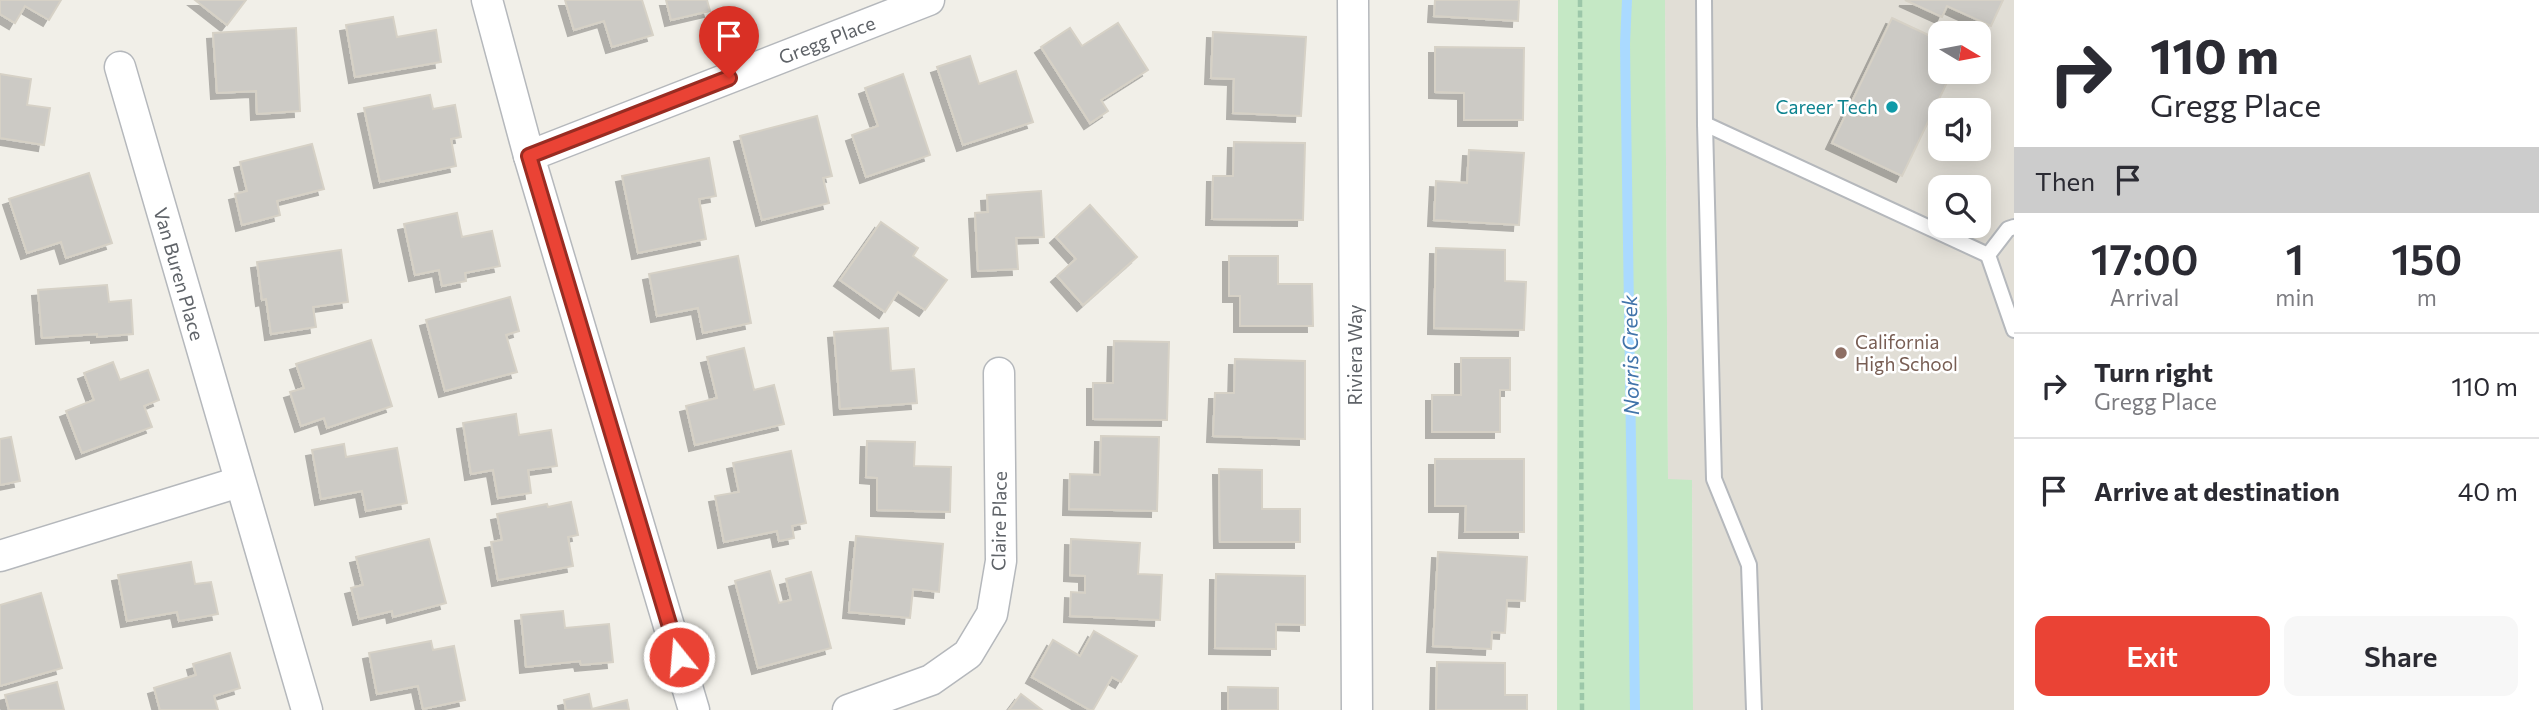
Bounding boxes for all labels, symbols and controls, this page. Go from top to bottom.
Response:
pin [699,6,759,78]
street label: Gregg Place [775,11,878,68]
icon: arrive [710,17,748,55]
north arrow [1928,21,1992,84]
map controls [1928,21,1991,238]
text: 110 m [2150,24,2279,84]
icon: right [2035,28,2126,119]
text: Gregg Place [2150,84,2321,124]
place label: Career Tech [1775,95,1878,118]
button: sound [1928,98,1991,161]
marker: Career Tech [1884,99,1900,115]
icon: arrive [2109,161,2147,199]
text: Then [2035,165,2095,196]
button: search [1928,175,1991,238]
street label: Van Buren Place [150,205,209,343]
text: 17:00 [2091,232,2199,284]
text: 1 [2286,232,2304,284]
text: 150 [2391,232,2462,284]
text: Arrival [2110,283,2179,311]
text: min [2275,283,2315,311]
text: m [2417,283,2437,311]
water label: Norris Creek [1616,294,1643,415]
street label: Riviera Way [1343,304,1366,406]
place label: California High School [1855,330,1958,375]
marker: California High School [1833,345,1849,361]
text: Turn right [2094,356,2213,387]
icon: right [2035,367,2073,405]
text: 110 m [2451,370,2518,401]
text: Gregg Place [2094,387,2217,415]
street label: Claire Place [986,471,1011,571]
icon: arrive [2035,472,2073,510]
text: Arrive at destination [2094,475,2340,506]
text: 40 m [2458,475,2518,506]
button: Exit [2035,616,2270,696]
button: Share [2284,616,2518,696]
position arrow [642,620,716,694]

